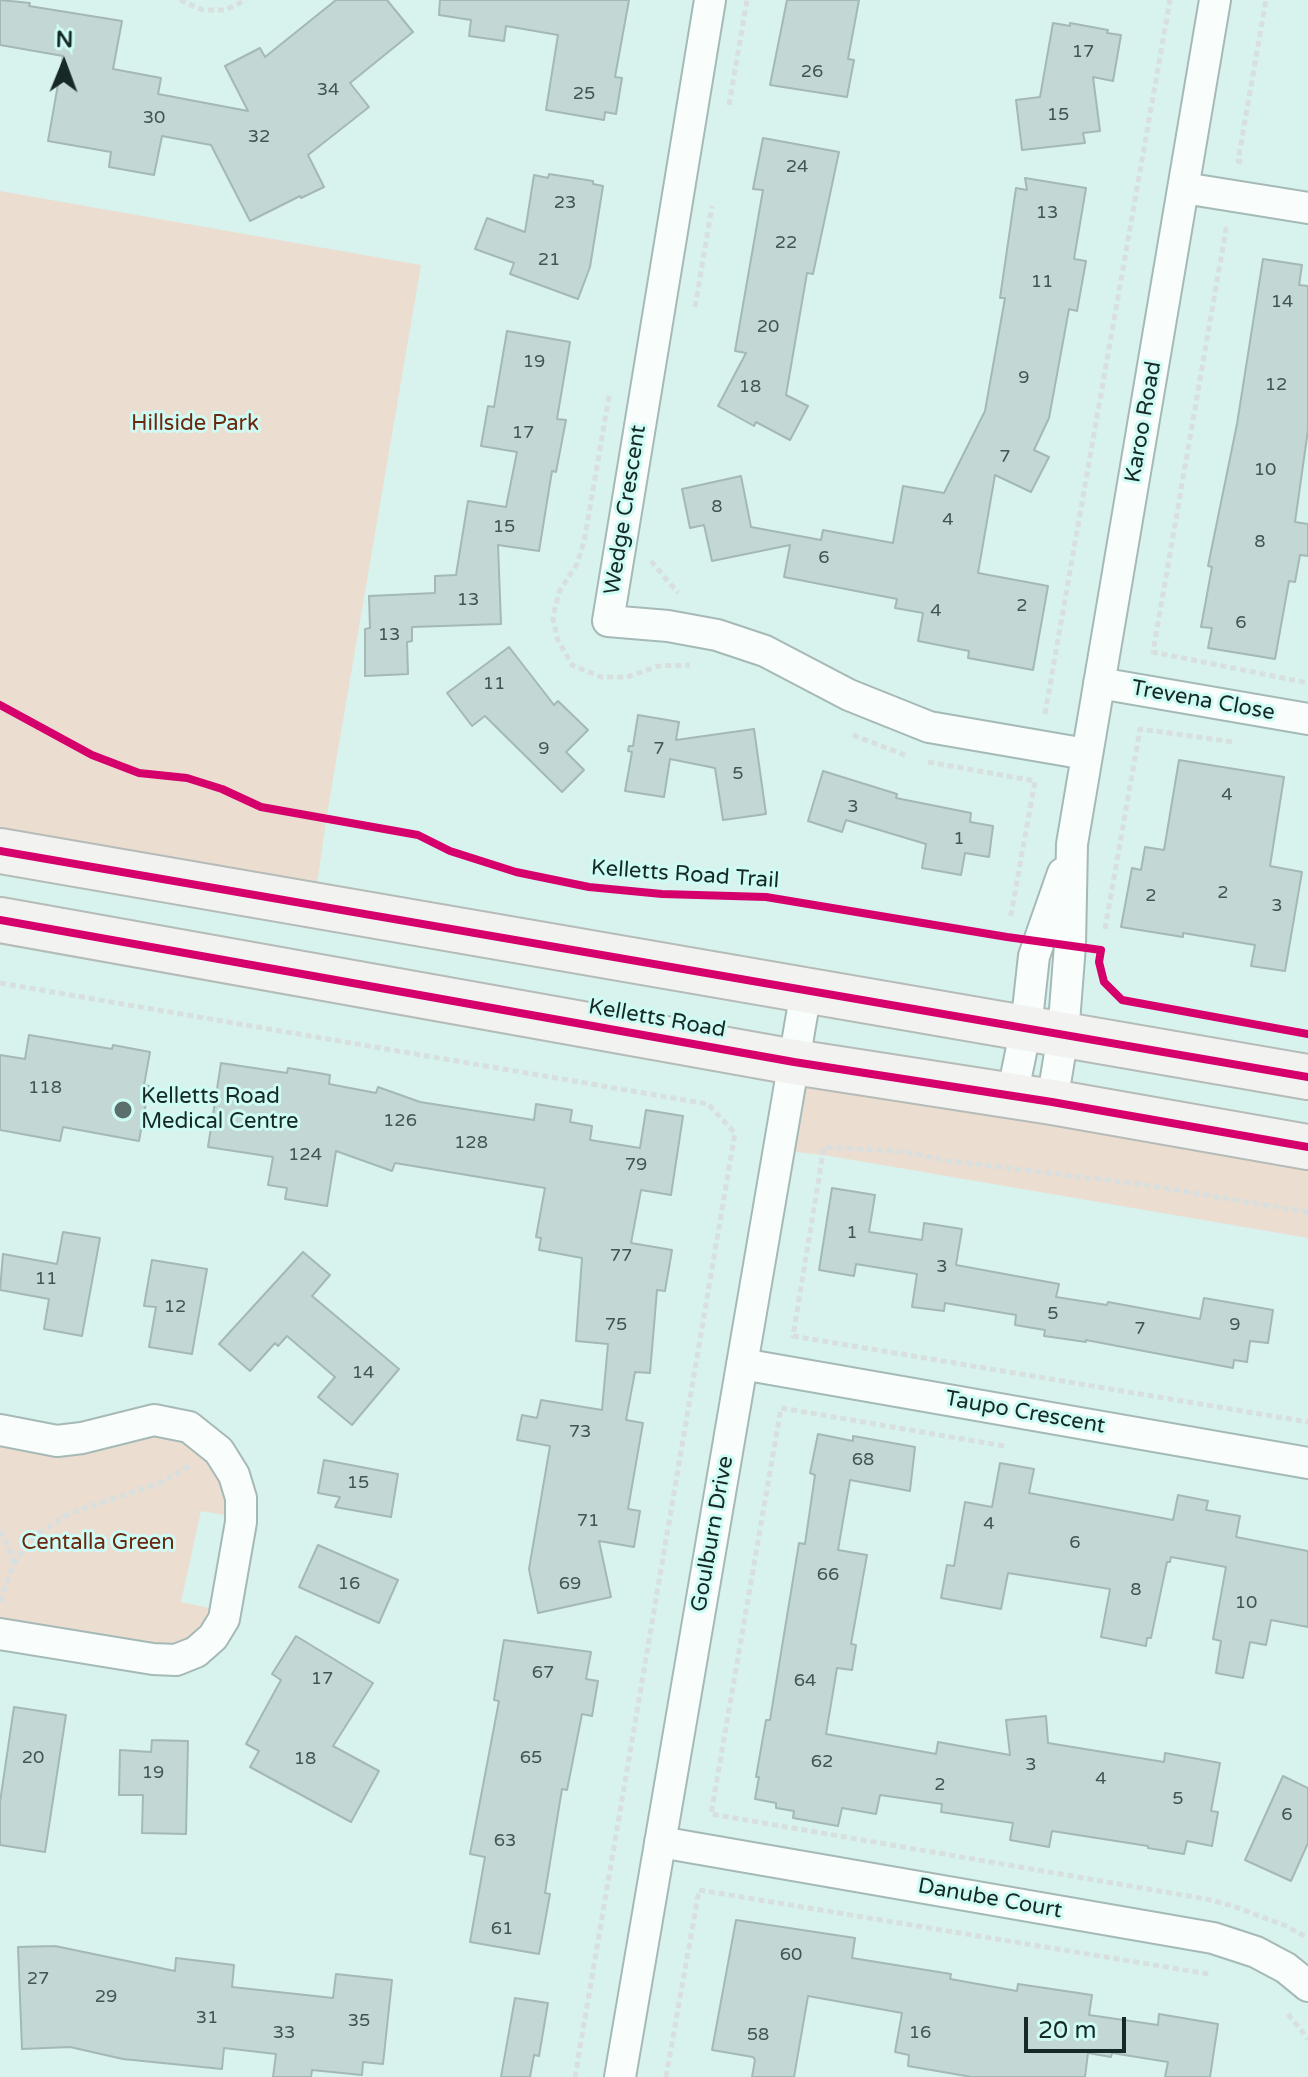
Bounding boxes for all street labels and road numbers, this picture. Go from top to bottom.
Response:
street label: Karoo Road [1120,359,1168,485]
street label: Wedge Crescent [600,423,652,597]
street label: Trevena Close [1129,675,1277,727]
street label: Kelletts Road Trail [590,855,780,895]
street label: Kelletts Road [586,994,728,1044]
street label: Taupo Crescent [943,1386,1107,1440]
street label: Goulburn Drive [686,1454,740,1614]
street label: Danube Court [916,1873,1064,1925]

